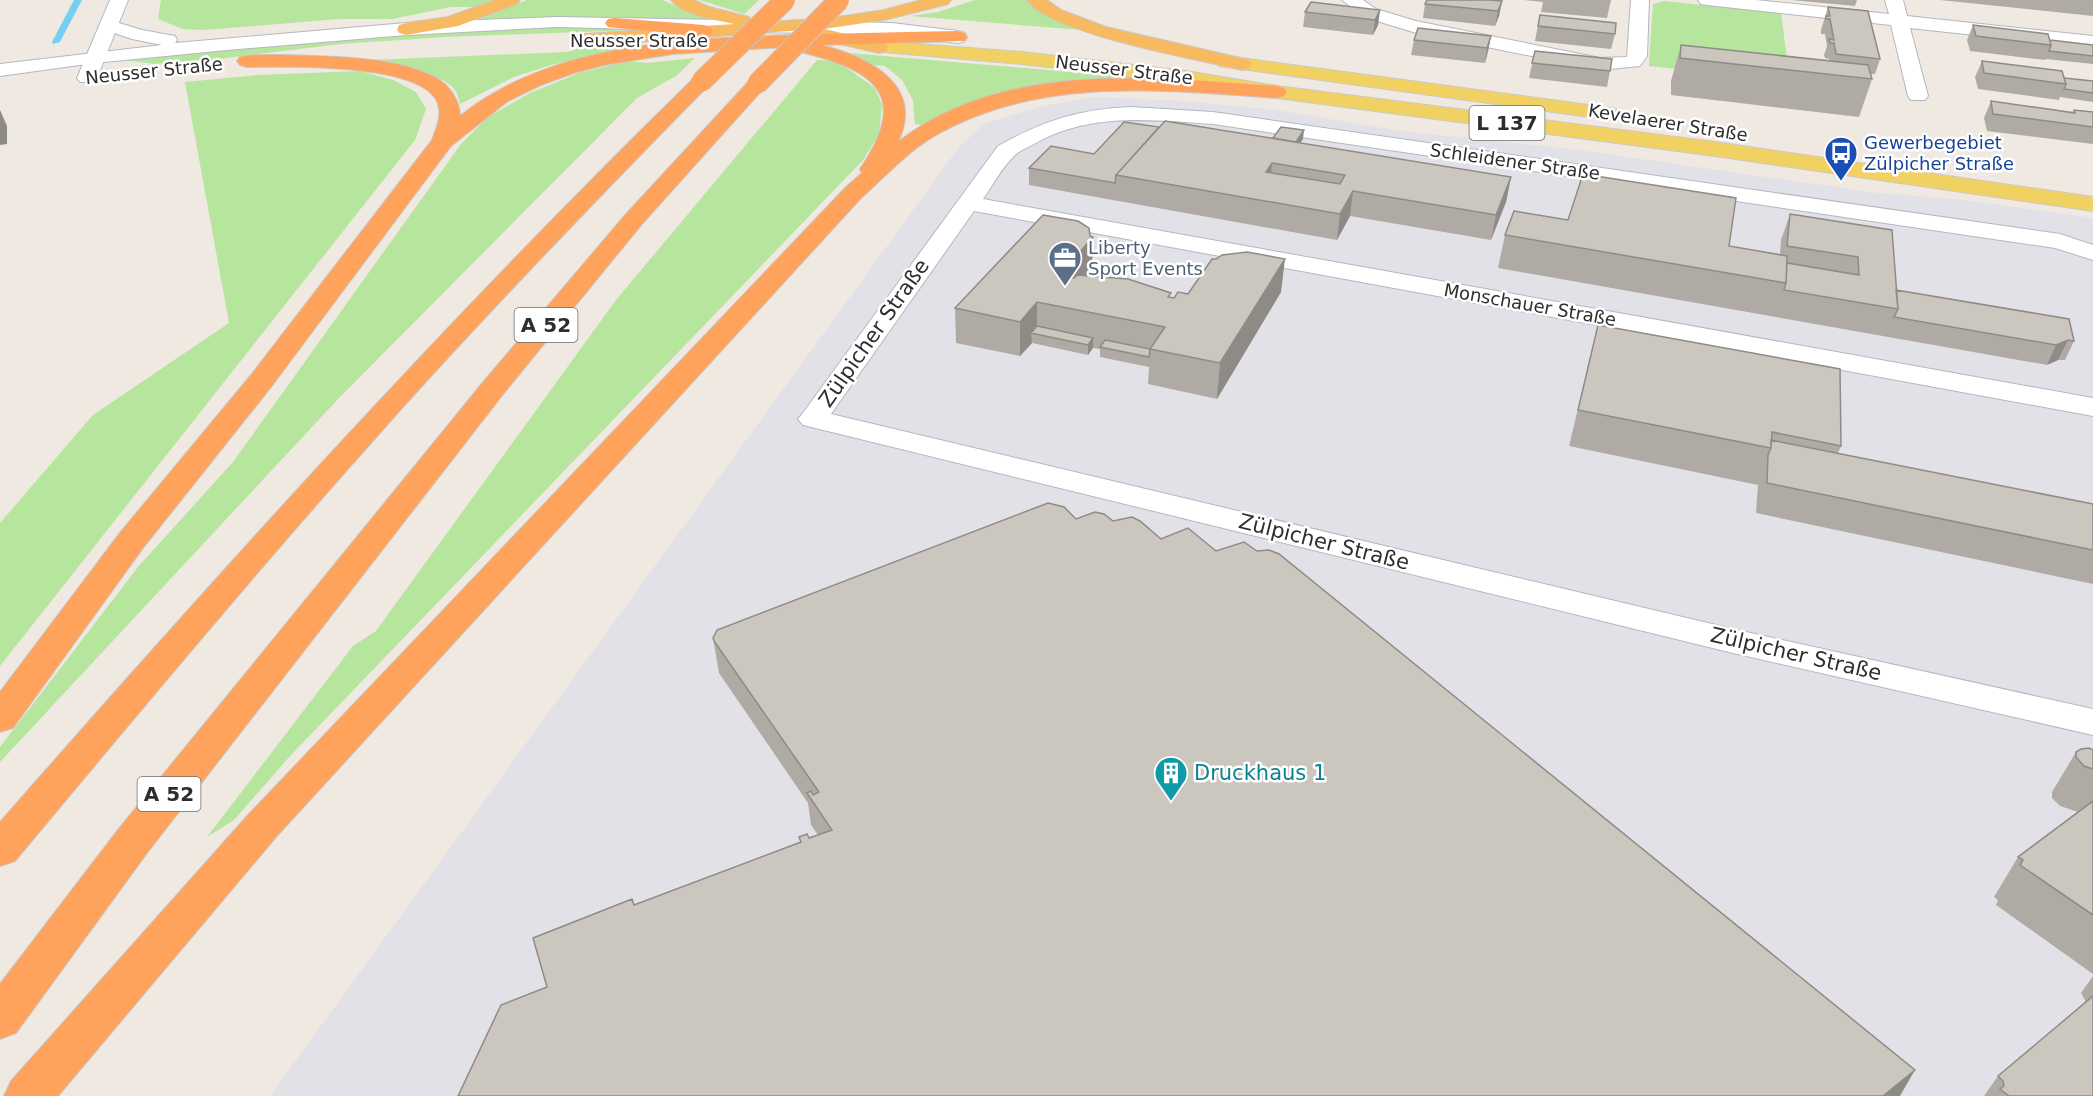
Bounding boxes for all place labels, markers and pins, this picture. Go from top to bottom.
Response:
place label: Gewerbegebiet Zülpicher Straße [1864,132,2014,174]
bus stop icon: Gewerbegebiet Zülpicher Straße [1823,135,1859,182]
place label: Liberty Sport Events [1088,237,1203,279]
office icon: Liberty Sport Events [1047,240,1083,287]
building icon: Druckhaus 1 [1153,755,1189,802]
place label: Druckhaus 1 [1194,761,1326,785]

